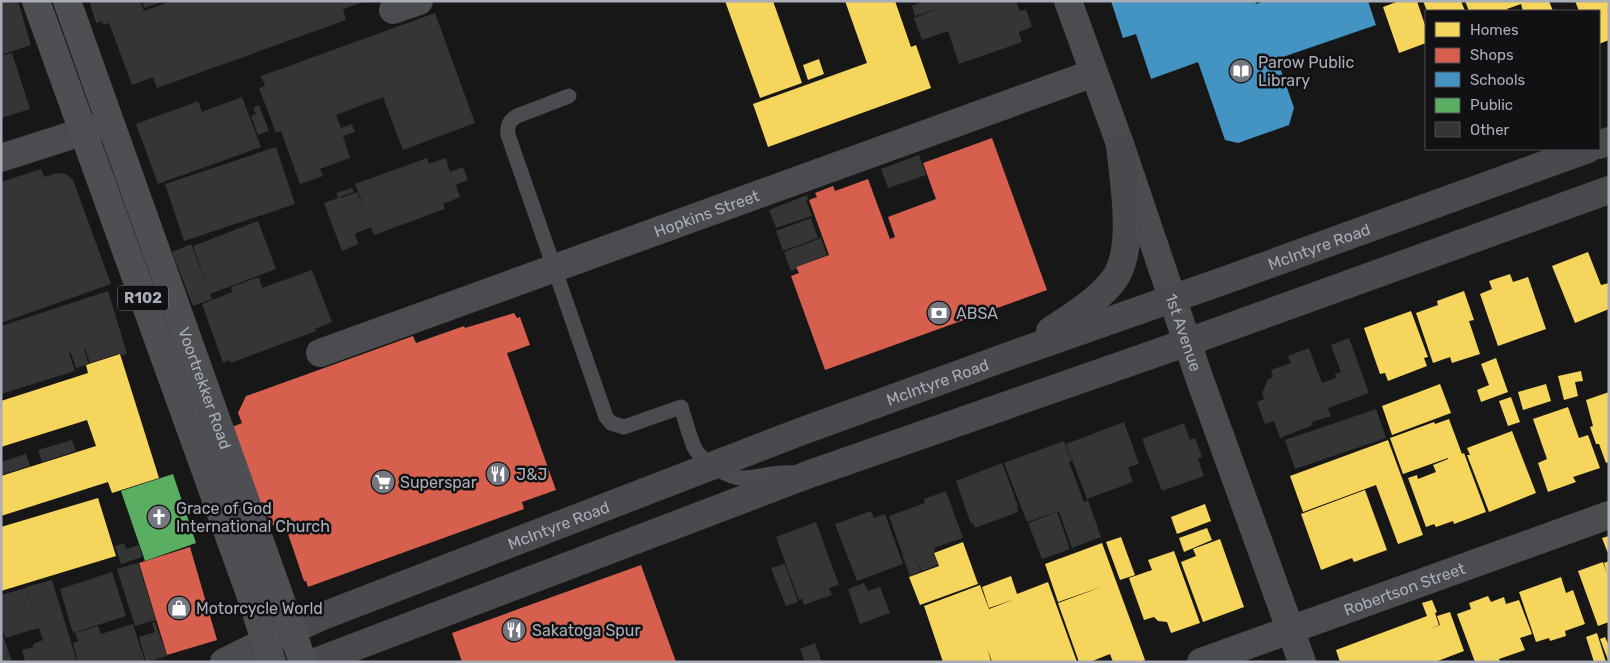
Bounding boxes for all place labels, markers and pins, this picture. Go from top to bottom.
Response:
place label: Parow Public Library [1258,53,1354,90]
library icon: Parow Public Library [1228,58,1254,84]
bank icon: ABSA [926,300,952,326]
place label: ABSA [956,304,998,323]
restaurant icon: J&J [485,461,511,487]
place label: J&J [516,465,547,484]
supermarket icon: Superspar [370,469,396,495]
place label: Superspar [400,473,477,492]
place label: Grace of God International Church [176,499,330,536]
church icon: Grace of God International Church [146,504,172,530]
shop icon: Motorcycle World [166,595,192,621]
place label: Motorcycle World [196,599,323,618]
restaurant icon: Sakatoga Spur [501,617,527,643]
place label: Sakatoga Spur [532,621,641,640]

